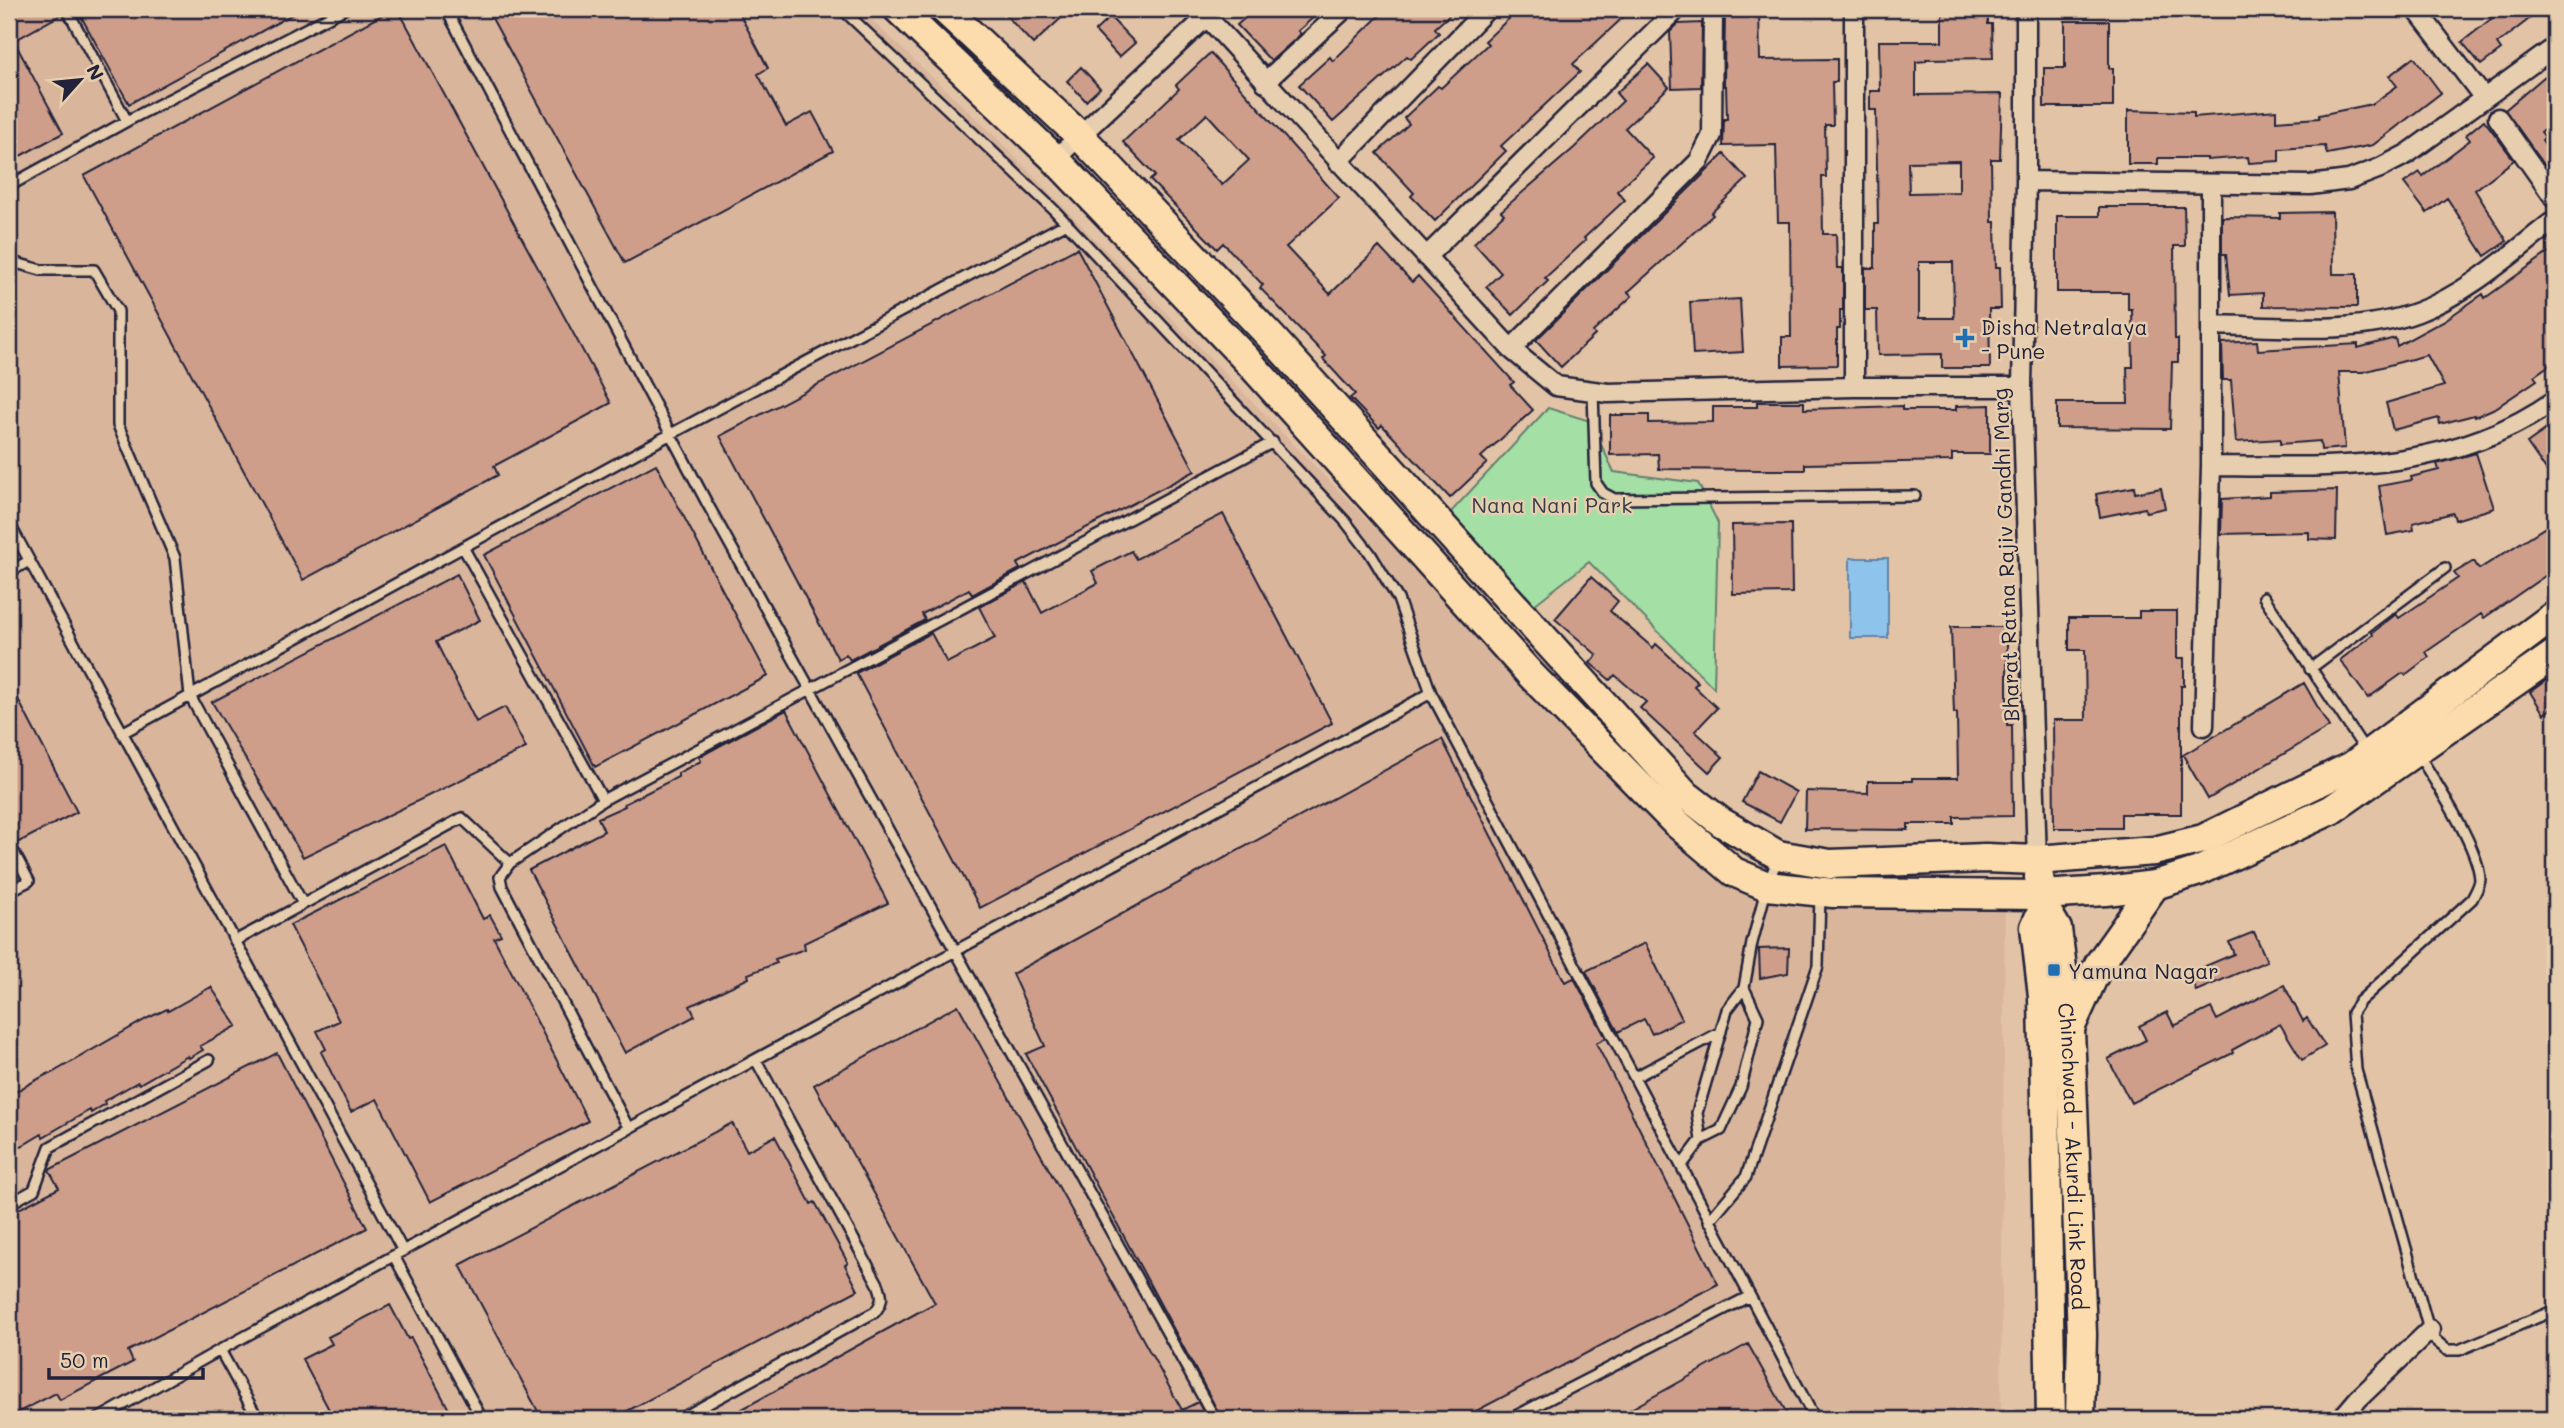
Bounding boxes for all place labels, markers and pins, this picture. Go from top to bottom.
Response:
place label: Disha Netralaya - Pune [1981,313,2147,364]
marker: Disha Netralaya - Pune [1955,328,1975,348]
place label: Yamuna Nagar [2068,957,2219,984]
marker: Yamuna Nagar [2046,962,2062,978]

